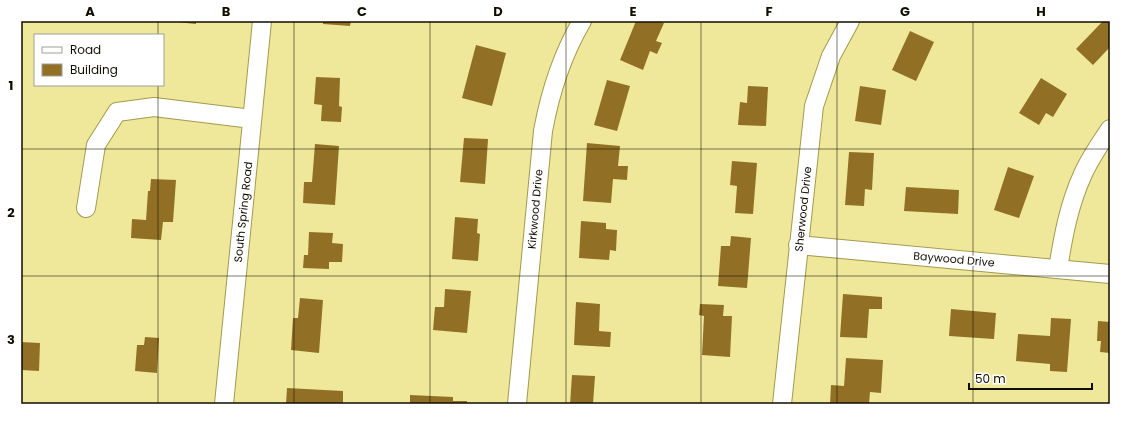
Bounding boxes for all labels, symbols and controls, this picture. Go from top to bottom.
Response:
text: A [85,2,95,21]
text: B [222,2,231,21]
text: C [357,2,367,21]
text: D [493,2,503,21]
text: E [629,2,637,21]
text: F [765,2,773,21]
text: G [900,2,910,21]
text: H [1036,2,1046,21]
legend [34,34,164,86]
text: Road [70,41,101,58]
text: Building [70,61,118,78]
text: 1 [9,76,13,95]
street label: South Spring Road [230,161,256,263]
street label: Sherwood Drive [791,165,815,252]
street label: Kirkwood Drive [524,168,546,250]
text: 2 [7,203,15,222]
street label: Baywood Drive [913,247,995,271]
text: 3 [7,330,15,349]
scale bar [969,365,1092,391]
text: 50 m [975,370,1006,387]

